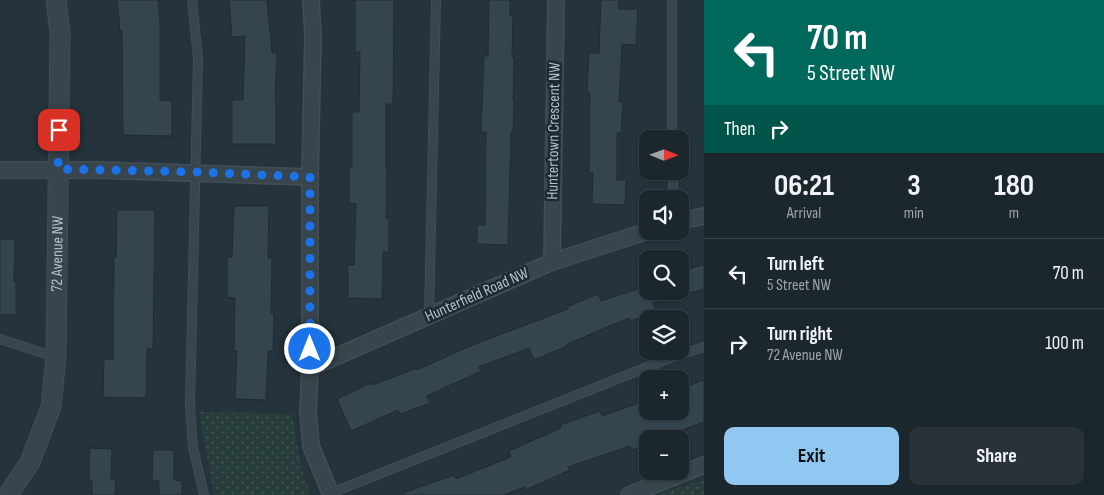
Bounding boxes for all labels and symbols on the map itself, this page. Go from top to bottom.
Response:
street label: Huntertown Crescent NW [543,62,565,200]
pin [38,109,80,151]
north arrow [639,130,689,180]
street label: 72 Avenue NW [47,215,67,292]
street label: Hunterfield Road NW [422,263,532,326]
position arrow [283,322,335,374]

